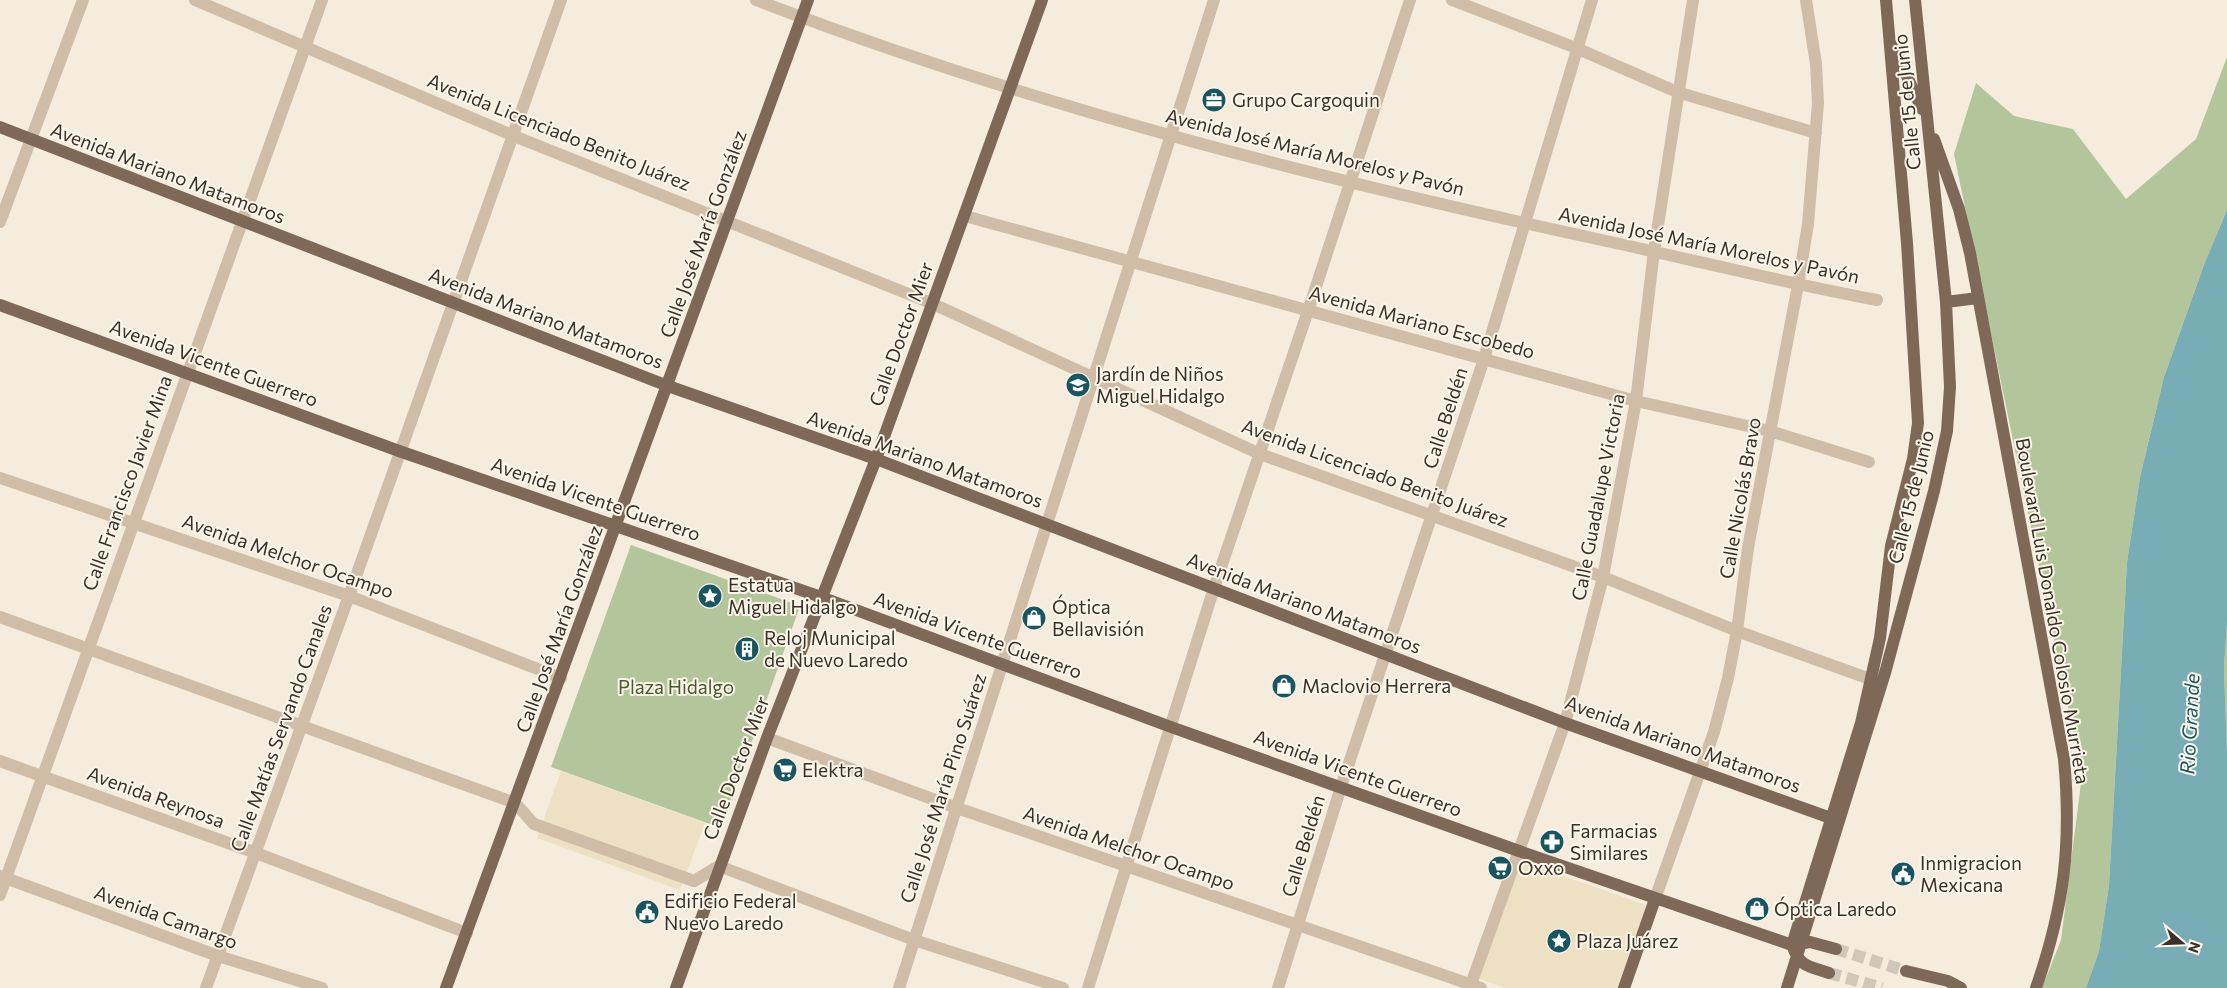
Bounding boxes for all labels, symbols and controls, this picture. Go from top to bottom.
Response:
street label: Calle 15 de Junio [1888,33,1925,171]
street label: Avenida Licenciado Benito Juárez [424,68,694,195]
office icon: Grupo Cargoquin [1201,87,1227,113]
place label: Grupo Cargoquin [1232,88,1380,111]
street label: Avenida José María Morelos y Pavón [1163,103,1467,200]
street label: Avenida Mariano Matamoros [48,117,289,228]
street label: Calle José María González [654,127,751,341]
street label: Avenida José María Morelos y Pavón [1557,201,1862,288]
street label: Calle Doctor Mier [864,258,937,409]
street label: Avenida Mariano Matamoros [426,262,667,373]
street label: Avenida Mariano Escobedo [1307,280,1537,363]
street label: Avenida Vicente Guerrero [107,314,321,411]
place label: Jardín de Niños Miguel Hidalgo [1096,362,1225,407]
street label: Calle Beldén [1417,364,1472,471]
street label: Calle Francisco Javier Mina [77,372,176,594]
school or university icon: Jardín de Niños Miguel Hidalgo [1065,372,1091,398]
street label: Calle Guadalupe Victoria [1566,391,1629,603]
street label: Avenida Mariano Matamoros [804,405,1046,512]
street label: Avenida Licenciado Benito Juárez [1239,414,1512,532]
street label: Calle Nicolás Bravo [1714,415,1765,580]
street label: Calle 15 de Junio [1883,428,1938,566]
street label: Boulevard Luis Donaldo Colosio Murrieta [2012,436,2095,786]
street label: Avenida Vicente Guerrero [489,452,704,545]
street label: Avenida Melchor Ocampo [179,509,397,603]
street label: Calle José María González [510,522,607,736]
street label: Avenida Mariano Matamoros [1184,547,1425,658]
place label: Estatua Miguel Hidalgo [728,573,857,618]
place icon: Estatua Miguel Hidalgo [697,583,723,609]
street label: Avenida Vicente Guerrero [871,586,1085,683]
place label: Óptica Bellavisión [1052,594,1144,640]
street label: Calle Matías Servando Canales [225,601,336,855]
shop icon: Óptica Bellavisión [1021,605,1047,631]
place label: Reloj Municipal de Nuevo Laredo [764,626,908,671]
building icon: Reloj Municipal de Nuevo Laredo [734,636,760,662]
street label: Calle José María Pino Suárez [894,670,991,906]
shop icon: Maclovio Herrera [1271,673,1297,699]
water label: Rio Grande [2174,673,2204,775]
place label: Maclovio Herrera [1302,674,1451,697]
park label: Plaza Hidalgo [618,675,734,698]
street label: Avenida Mariano Matamoros [1562,690,1804,797]
street label: Calle Doctor Mier [698,692,774,843]
street label: Avenida Vicente Guerrero [1251,724,1465,821]
supermarket icon: Elektra [772,757,798,783]
place label: Elektra [802,758,864,781]
street label: Avenida Reynosa [84,761,228,832]
street label: Calle Beldén [1276,792,1329,900]
street label: Avenida Melchor Ocampo [1020,801,1238,895]
place label: Farmacias Similares [1570,819,1657,864]
pharmacy icon: Farmacias Similares [1539,829,1565,855]
place label: Inmigracion Mexicana [1920,851,2022,896]
supermarket icon: Oxxo [1487,855,1513,881]
place label: Oxxo [1518,856,1564,879]
public building icon: Inmigracion Mexicana [1890,861,1916,887]
street label: Avenida Camargo [91,880,241,953]
place label: Edificio Federal Nuevo Laredo [664,889,796,934]
shop icon: Óptica Laredo [1744,896,1770,922]
place label: Óptica Laredo [1774,896,1897,920]
public building icon: Edificio Federal Nuevo Laredo [634,899,660,925]
north arrow [2157,918,2207,968]
place icon: Plaza Juárez [1546,928,1572,954]
place label: Plaza Juárez [1576,929,1678,952]
text: N [2185,940,2205,955]

